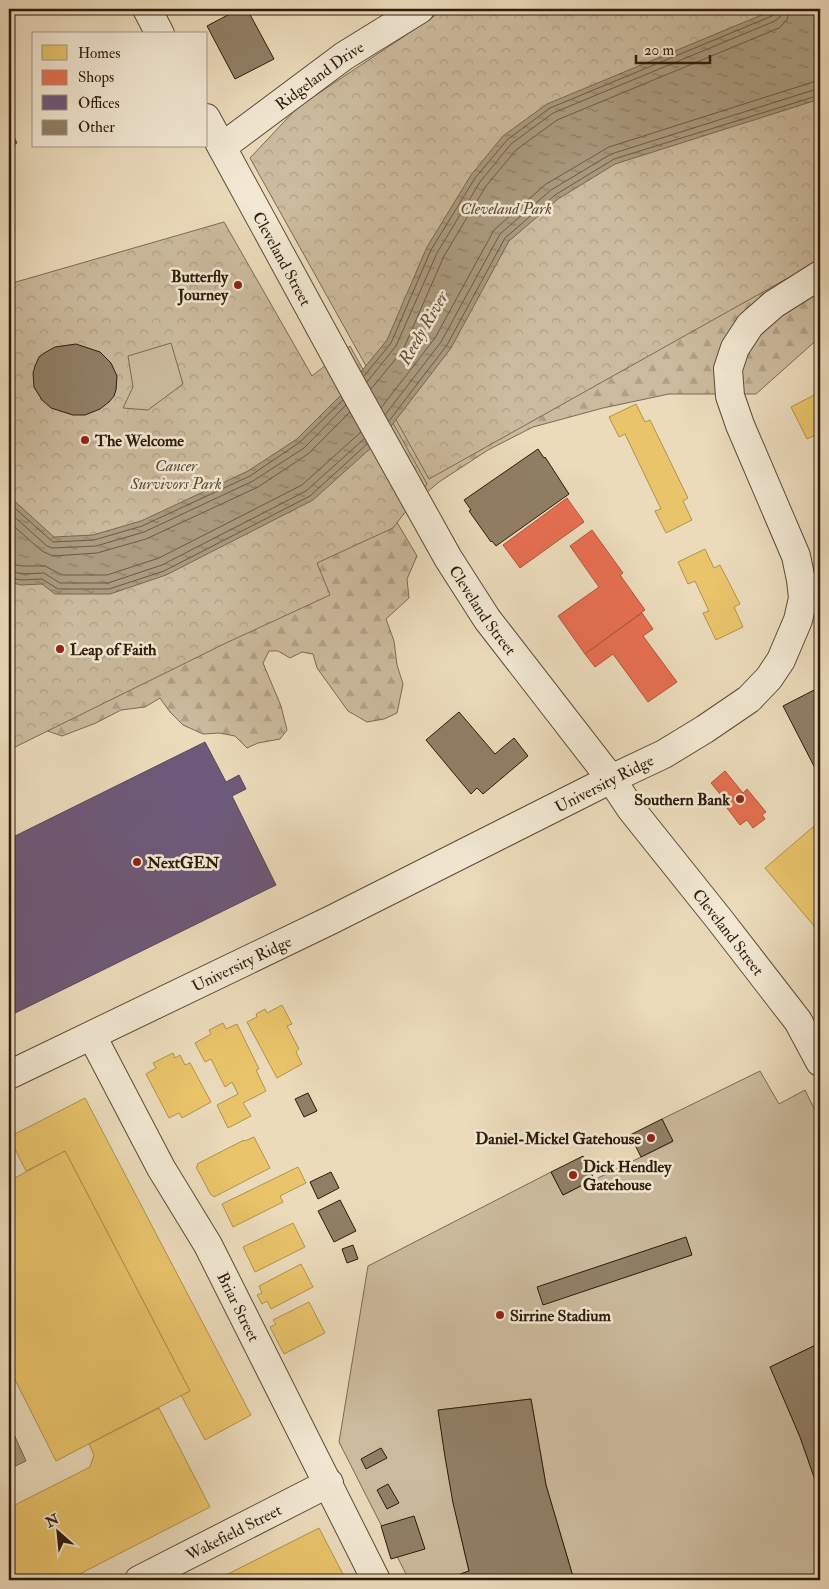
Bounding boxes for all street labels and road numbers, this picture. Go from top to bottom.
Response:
street label: Ridgeland Drive [272,37,368,115]
street label: Cleveland Street [248,208,316,310]
street label: Cleveland Street [444,562,520,660]
street label: University Ridge [552,750,657,817]
street label: Cleveland Street [688,885,768,980]
street label: University Ridge [189,931,295,996]
street label: Briar Street [212,1269,264,1345]
street label: Wakefield Street [182,1500,285,1566]

